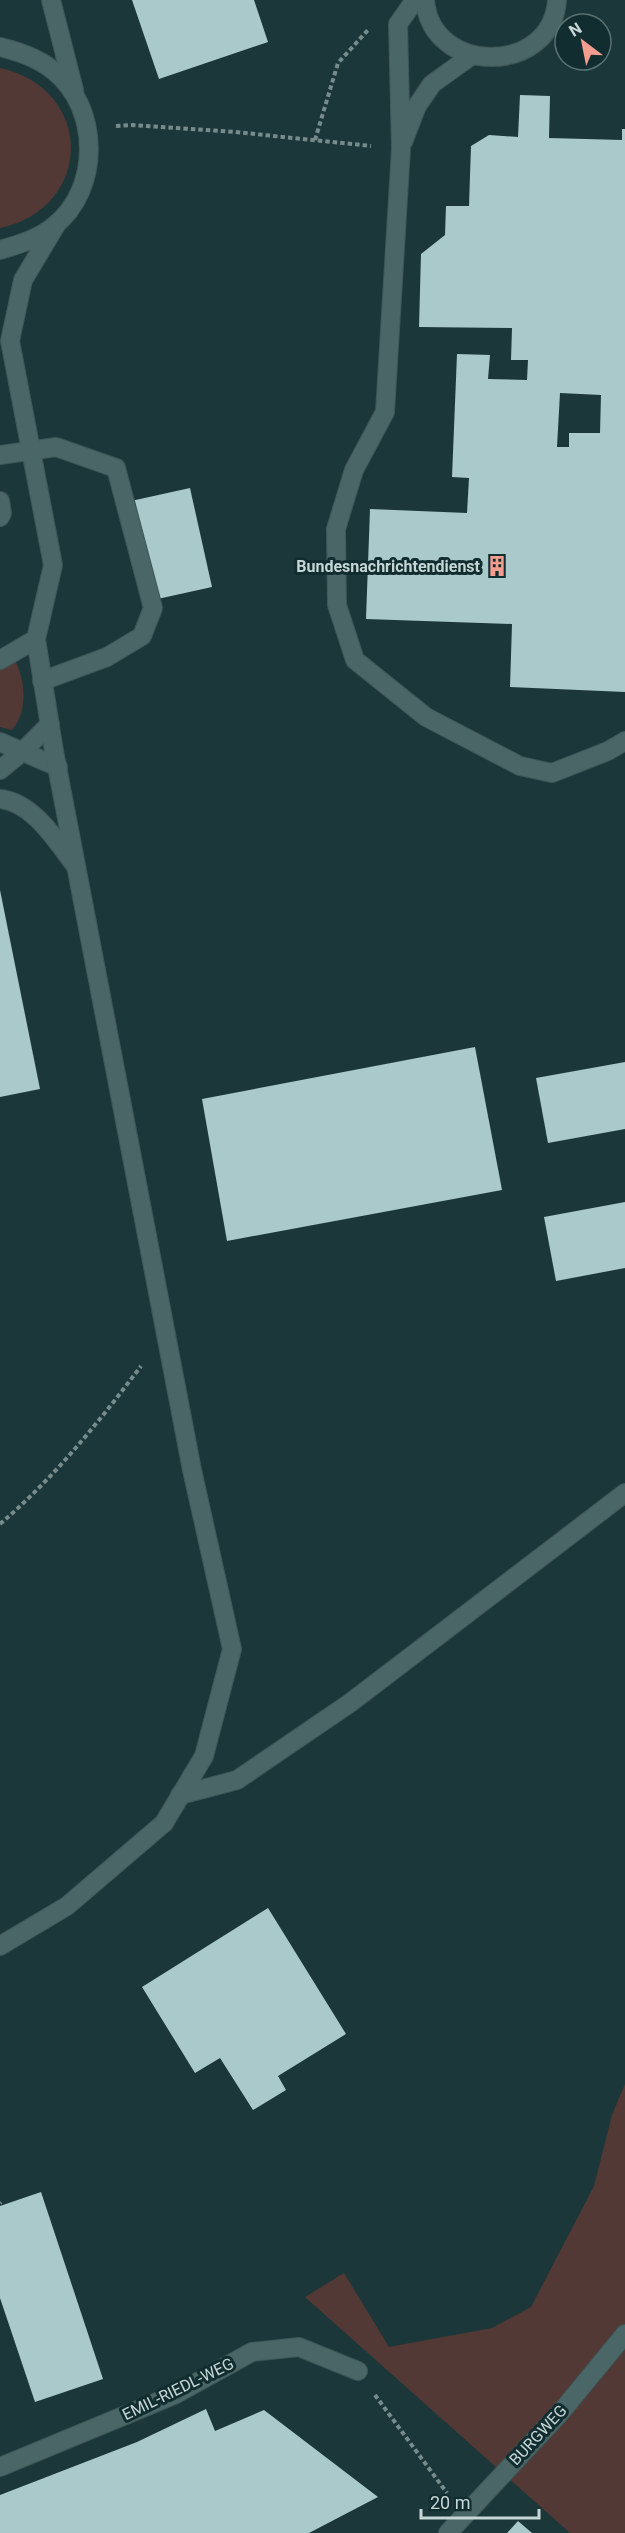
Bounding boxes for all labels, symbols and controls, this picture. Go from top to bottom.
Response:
north arrow [553,12,613,72]
text: N [565,19,585,41]
building icon: Bundesnachrichtendienst [485,554,509,578]
place label: Bundesnachrichtendienst [296,557,481,576]
street label: EMIL-RIEDL-WEG [119,2354,237,2424]
street label: BURGWEG [505,2401,571,2469]
scale bar [421,2482,540,2520]
text: 20 m [430,2492,470,2513]

